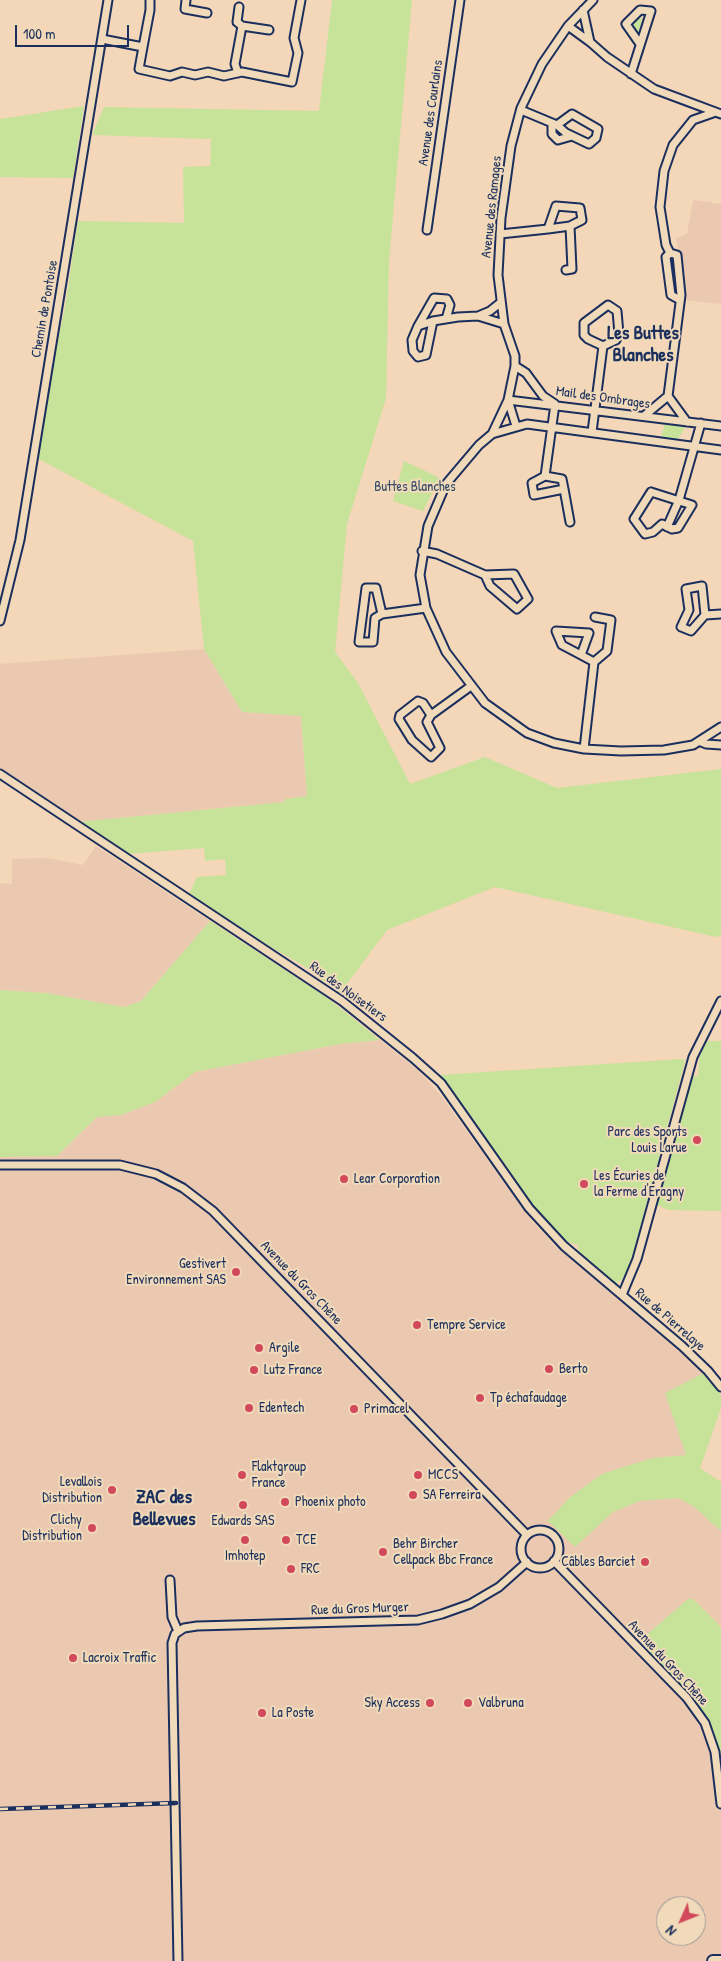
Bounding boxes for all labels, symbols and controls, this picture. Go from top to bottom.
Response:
scale bar [18,15,131,47]
text: 100 m [23,23,56,44]
street label: Avenue des Courlains [415,59,447,167]
street label: Avenue des Ramages [478,155,506,259]
street label: Chemin de Pontoise [28,259,62,359]
district label: Les Buttes Blanches [607,323,679,367]
street label: Mail des Ombrages [555,383,651,413]
park label: Buttes Blanches [374,479,456,495]
street label: Rue des Noisetiers [306,958,390,1026]
place label: Parc des Sports Louis Larue [607,1124,687,1156]
marker: Parc des Sports Louis Larue [691,1134,703,1146]
place label: Les Écuries de la Ferme d'Eragny [594,1168,684,1200]
place label: Lear Corporation [354,1171,440,1187]
marker: Lear Corporation [338,1173,350,1185]
marker: Les Écuries de la Ferme d'Eragny [578,1178,590,1190]
street label: Avenue du Gros Chêne [257,1237,345,1329]
place label: Gestivert Environnement SAS [126,1256,226,1288]
marker: Gestivert Environnement SAS [230,1266,242,1278]
street label: Rue de Pierrelaye [631,1285,709,1355]
place label: Tempre Service [427,1317,506,1333]
marker: Tempre Service [411,1319,423,1331]
place label: Argile [269,1340,300,1356]
marker: Argile [253,1342,265,1354]
place label: Berto [559,1361,588,1377]
place label: Lutz France [264,1362,322,1378]
marker: Berto [543,1363,555,1375]
marker: Lutz France [248,1364,260,1376]
place label: Tp échafaudage [490,1390,567,1406]
marker: Tp échafaudage [474,1392,486,1404]
place label: Edentech [259,1400,304,1416]
place label: Primacel [364,1401,409,1417]
marker: Edentech [243,1402,255,1414]
marker: Primacel [348,1403,360,1415]
place label: Flaktgroup France [252,1459,306,1491]
place label: MCCS [428,1467,458,1483]
marker: Flaktgroup France [236,1469,248,1481]
marker: MCCS [412,1469,424,1481]
place label: Levallois Distribution [42,1474,102,1506]
marker: Levallois Distribution [106,1484,118,1496]
district label: ZAC des Bellevues [132,1487,196,1531]
place label: SA Ferreira [423,1487,481,1503]
marker: SA Ferreira [407,1489,419,1501]
place label: Phoenix photo [295,1494,366,1510]
marker: Phoenix photo [279,1496,291,1508]
marker: Edwards SAS [237,1499,249,1511]
place label: Clichy Distribution [22,1512,82,1544]
place label: Edwards SAS [212,1513,274,1529]
marker: Clichy Distribution [86,1522,98,1534]
place label: TCE [296,1532,316,1548]
marker: Imhotep [239,1534,251,1546]
marker: TCE [280,1534,292,1546]
place label: Behr Bircher Cellpack Bbc France [393,1536,493,1568]
marker: Behr Bircher Cellpack Bbc France [377,1546,389,1558]
place label: Imhotep [225,1548,265,1564]
place label: Câbles Barciet [561,1554,635,1570]
marker: Câbles Barciet [639,1556,651,1568]
place label: FRC [301,1561,320,1577]
marker: FRC [285,1563,297,1575]
street label: Rue du Gros Murger [311,1599,409,1619]
street label: Avenue du Gros Chêne [624,1617,712,1709]
place label: Lacroix Traffic [83,1650,156,1666]
marker: Lacroix Traffic [67,1652,79,1664]
place label: Sky Access [365,1695,420,1711]
place label: Valbruna [478,1695,524,1711]
marker: Sky Access [424,1697,436,1709]
marker: Valbruna [462,1697,474,1709]
place label: La Poste [272,1705,314,1721]
marker: La Poste [256,1707,268,1719]
north arrow [656,1896,706,1946]
text: N [661,1922,680,1940]

